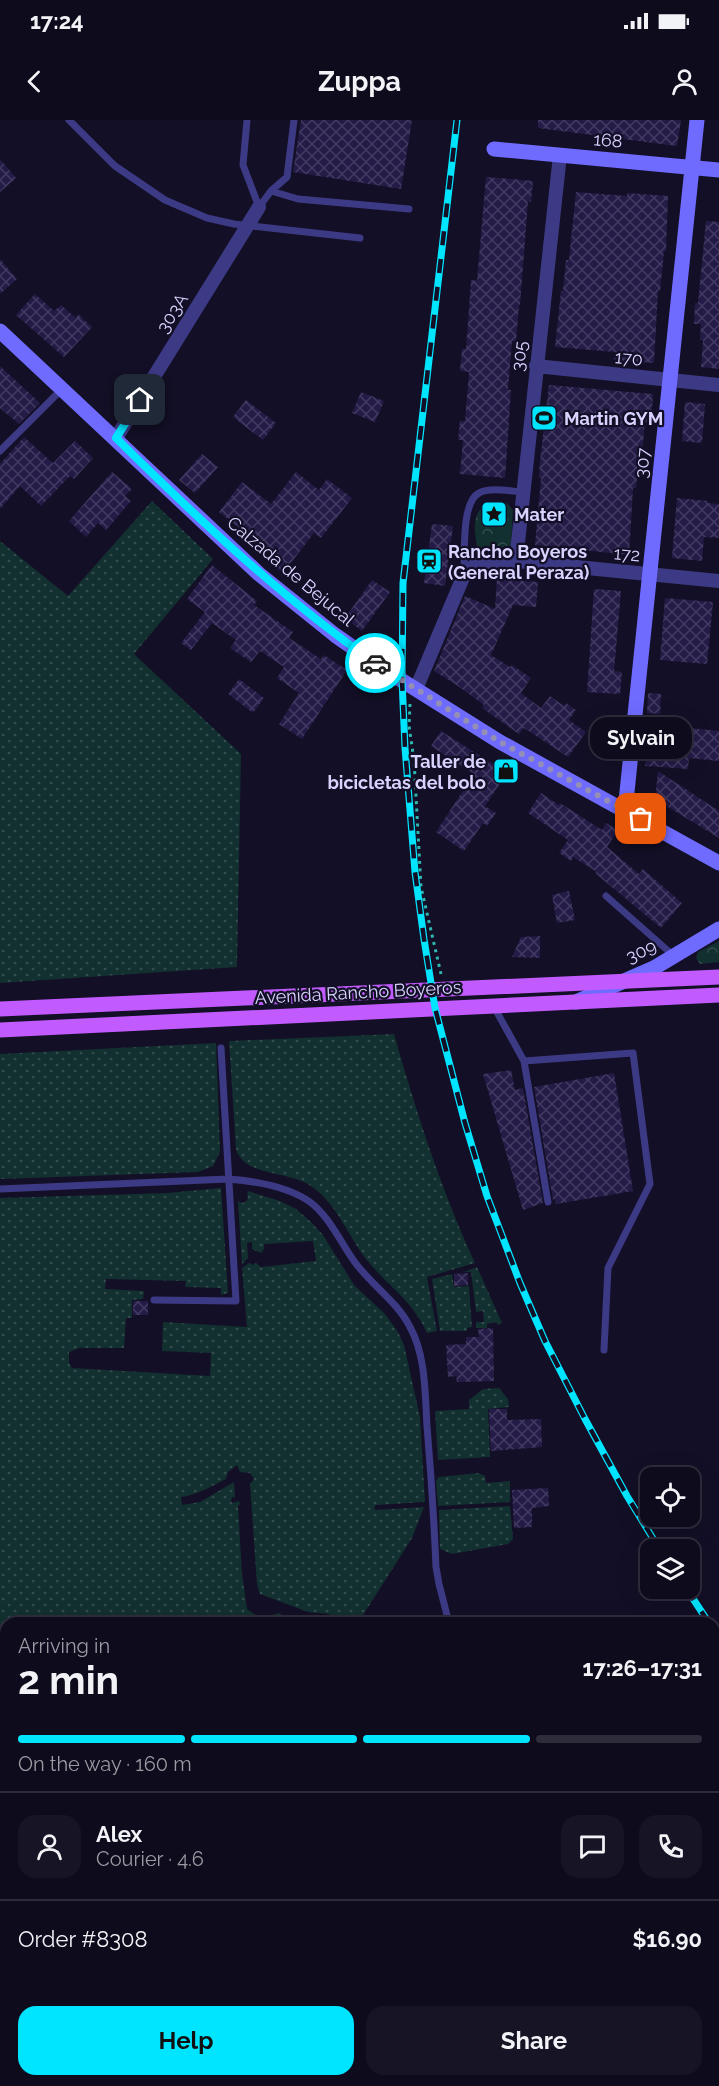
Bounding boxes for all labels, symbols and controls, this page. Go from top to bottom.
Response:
text: 17:24 [30,8,84,34]
icon: back [18,65,51,98]
icon: person [668,65,701,98]
text: Zuppa [318,66,401,97]
street label: 168 [593,128,623,152]
street label: 303A [152,289,192,337]
street label: 305 [507,339,531,372]
street label: 170 [614,346,644,370]
pin [114,374,165,425]
icon: home [123,383,156,416]
sports icon: Martin GYM [529,403,559,433]
place label: Martin GYM [564,408,663,429]
street label: 307 [630,447,654,479]
place icon: Mater [479,499,509,529]
place label: Mater [514,504,564,525]
street label: Calzada de Bejucal [223,512,359,630]
place label: Rancho Boyeros (General Peraza) [448,541,589,583]
street label: 172 [613,542,641,566]
station icon: Rancho Boyeros (General Peraza) [414,546,444,576]
courier [345,633,405,693]
icon: car [359,647,392,680]
callout: Sylvain [590,717,692,759]
text: Sylvain [607,726,675,750]
place label: Taller de bicicletas del bolo [327,751,486,793]
shop icon: Taller de bicicletas del bolo [491,756,521,786]
pin [615,793,666,844]
icon: bag [624,802,657,835]
street label: 309 [622,935,660,967]
street label: Avenida Rancho Boyeros [254,976,462,1008]
map controls [640,1467,700,1599]
button: locate [640,1467,700,1527]
button: layers [640,1539,700,1599]
text: Arriving in [18,1634,110,1658]
text: 17:26–17:31 [583,1655,702,1681]
text: 2 min [18,1657,119,1703]
text: On the way · 160 m [18,1752,192,1776]
button: person [18,1815,81,1878]
button: chat [561,1815,624,1878]
button: phone [639,1815,702,1878]
text: Alex [96,1821,142,1847]
text: Courier · 4.6 [96,1847,204,1871]
text: Order #8308 [18,1926,148,1952]
text: $16.90 [632,1926,702,1952]
button: Help [18,2006,354,2075]
button: Share [366,2006,702,2075]

